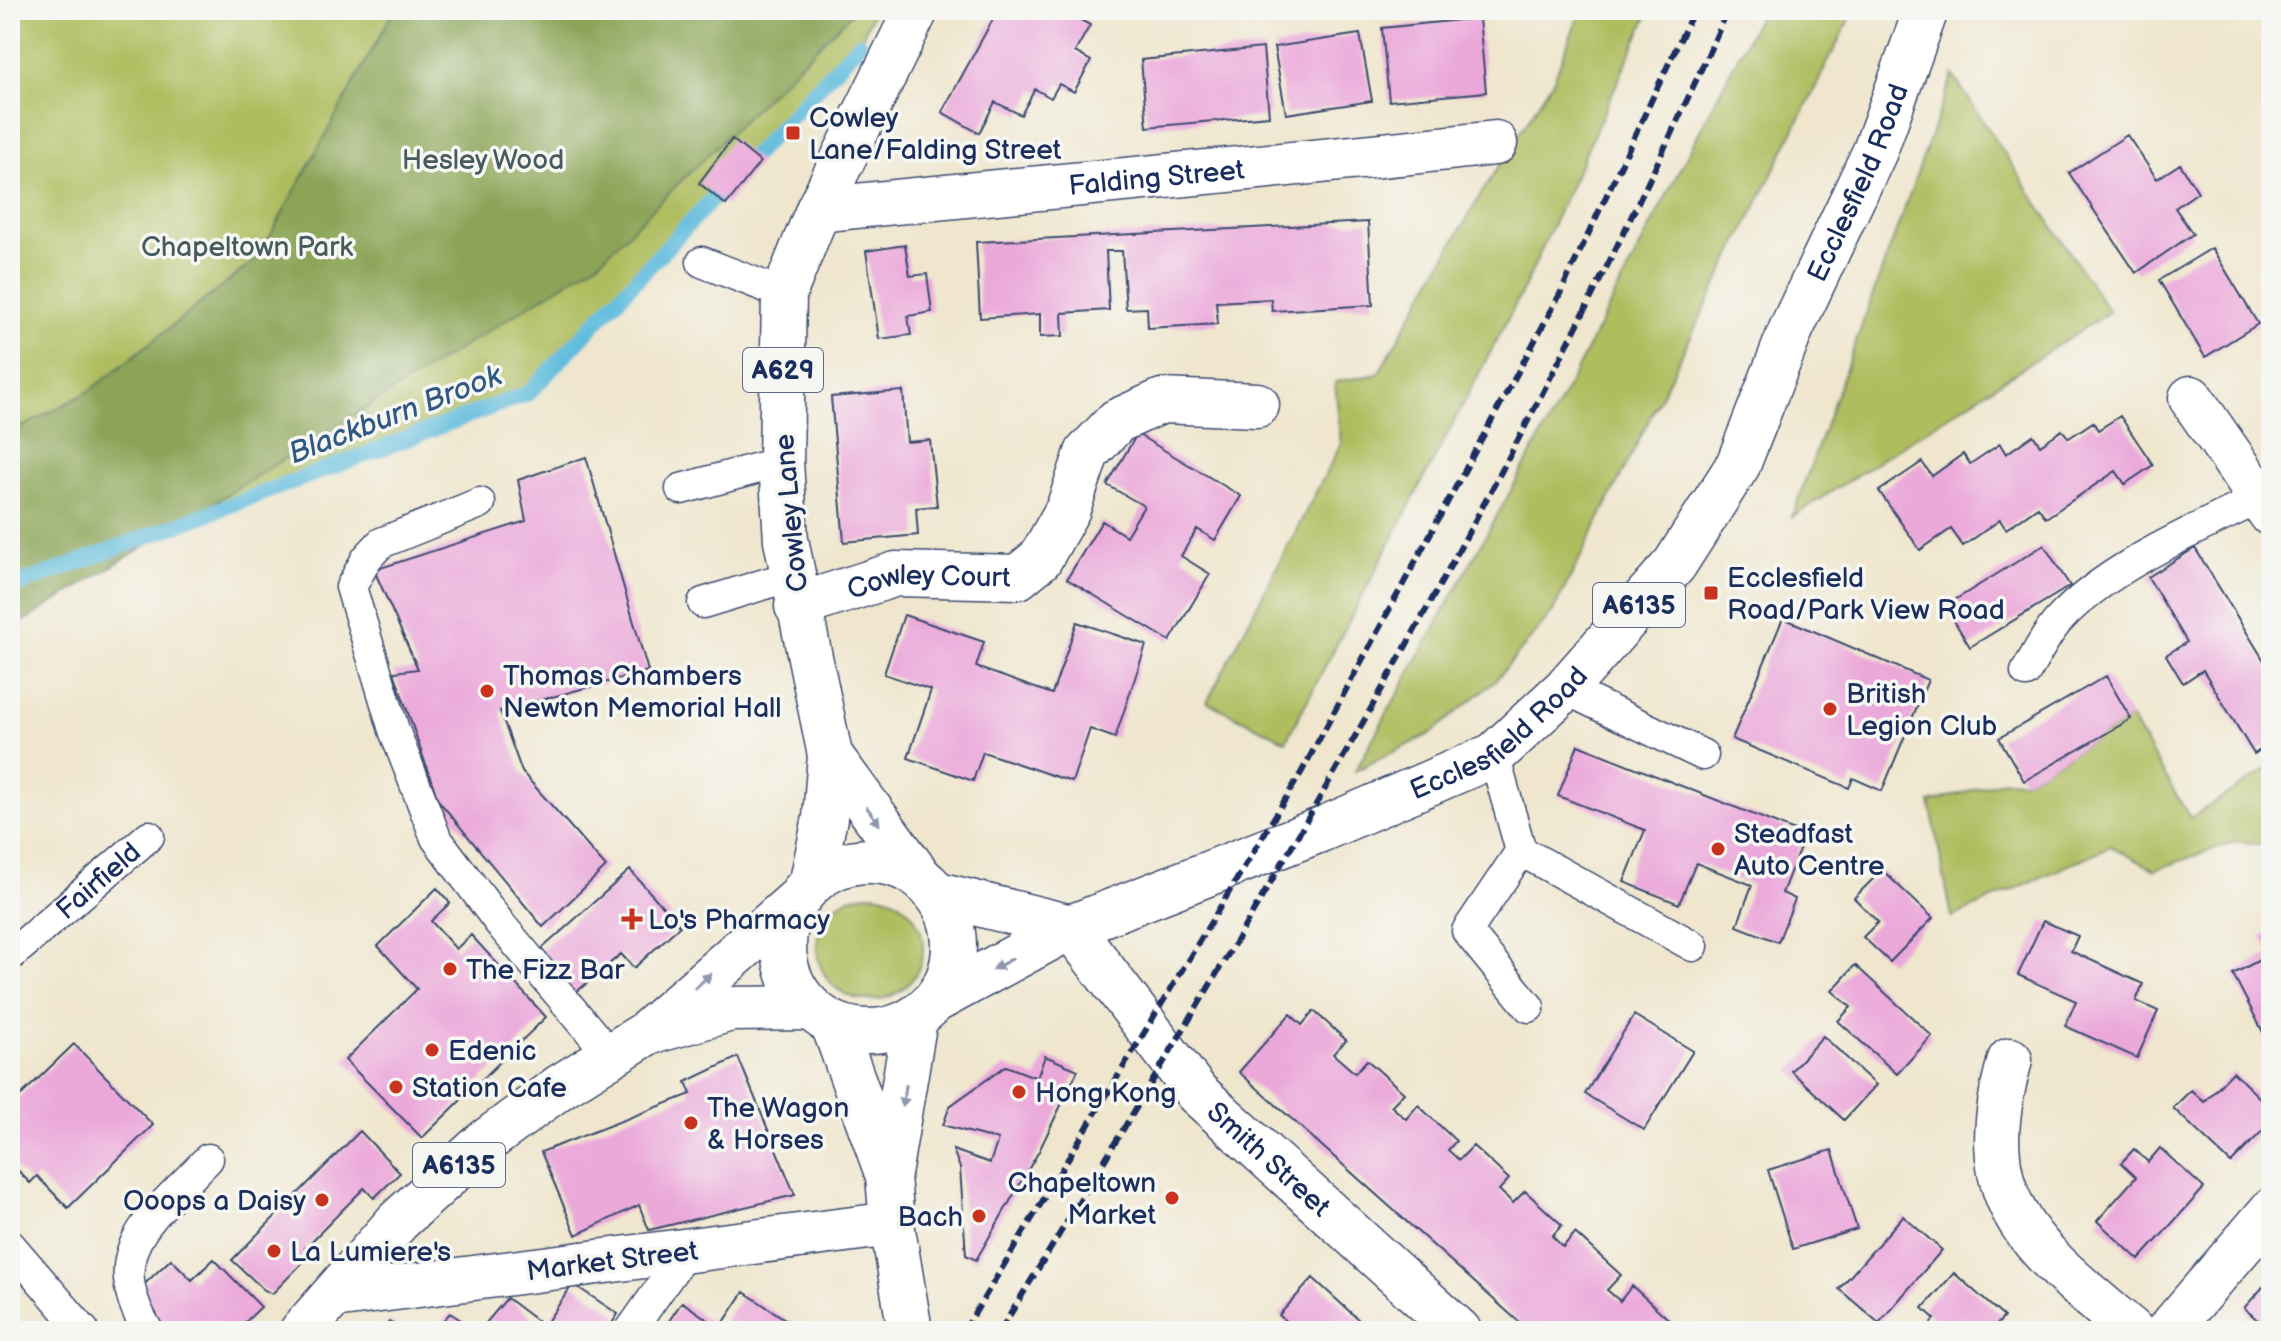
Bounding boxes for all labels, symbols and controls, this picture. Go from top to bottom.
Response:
street label: Ecclesfield Road [1801,80,1916,287]
place label: Cowley Lane/Falding Street [809,102,1062,167]
marker: Cowley Lane/Falding Street [784,124,802,142]
park label: Hesley Wood [402,144,564,177]
street label: Falding Street [1067,154,1246,203]
park label: Chapeltown Park [141,231,353,264]
road number: A629 [743,348,823,392]
water label: Blackburn Brook [284,357,508,472]
street label: Cowley Lane [768,432,815,593]
street label: Cowley Court [843,559,1011,607]
place label: Ecclesfield Road/Park View Road [1727,562,2005,627]
road number: A6135 [1593,583,1685,627]
marker: Ecclesfield Road/Park View Road [1702,584,1720,602]
place label: Thomas Chambers Newton Memorial Hall [503,660,782,725]
street label: Ecclesfield Road [1405,660,1595,807]
place label: British Legion Club [1846,678,1997,743]
marker: Thomas Chambers Newton Memorial Hall [478,682,496,700]
marker: British Legion Club [1821,700,1839,718]
one-way arrow [865,805,880,826]
place label: Steadfast Auto Centre [1734,818,1885,883]
street label: Fairfield [50,836,148,927]
marker: Steadfast Auto Centre [1709,840,1727,858]
place label: Lo's Pharmacy [648,904,830,937]
marker: Lo's Pharmacy [623,910,641,928]
place label: The Fizz Bar [466,954,625,987]
one-way arrow [992,957,1015,970]
marker: The Fizz Bar [441,960,459,978]
one-way arrow [693,972,712,990]
place label: Edenic [448,1035,536,1068]
marker: Edenic [423,1041,441,1059]
place label: Station Cafe [412,1072,567,1105]
place label: Hong Kong [1035,1077,1177,1110]
marker: Station Cafe [387,1078,405,1096]
marker: Hong Kong [1010,1083,1028,1101]
one-way arrow [897,1084,910,1109]
place label: The Wagon & Horses [707,1092,849,1157]
street label: Smith Street [1200,1095,1337,1224]
marker: The Wagon & Horses [682,1114,700,1132]
road number: A6135 [413,1143,505,1187]
place label: Chapeltown Market [1008,1167,1156,1232]
place label: Ooops a Daisy [123,1185,306,1218]
marker: Chapeltown Market [1163,1189,1181,1207]
marker: Ooops a Daisy [313,1191,331,1209]
place label: Bach [898,1201,963,1234]
marker: Bach [970,1207,988,1225]
street label: Market Street [525,1235,700,1288]
place label: La Lumiere's [290,1236,451,1269]
marker: La Lumiere's [265,1242,283,1260]

